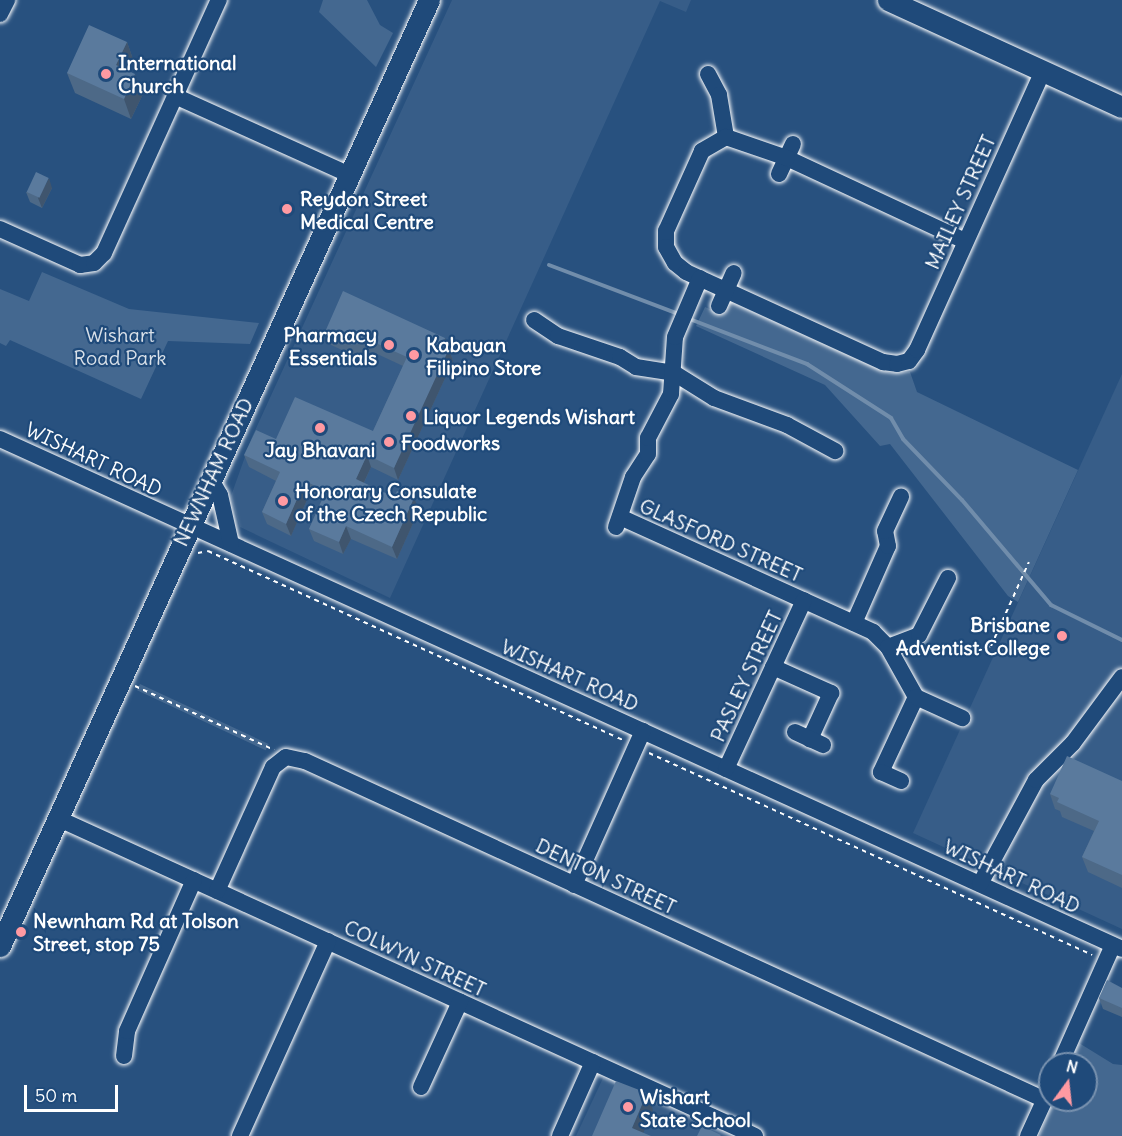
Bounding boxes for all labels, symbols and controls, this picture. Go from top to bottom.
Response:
place label: International Church [118,51,236,98]
marker: International Church [99,67,113,81]
street label: MAILEY STREET [920,131,1000,273]
place label: Reydon Street Medical Centre [300,186,434,233]
marker: Reydon Street Medical Centre [278,200,296,218]
place label: Pharmacy Essentials [283,322,377,369]
park label: Wishart Road Park [74,323,166,370]
place label: Kabayan Filipino Store [426,332,541,379]
marker: Pharmacy Essentials [382,338,396,352]
marker: Kabayan Filipino Store [407,348,421,362]
street label: NEWNHAM ROAD [168,394,258,550]
place label: Liquor Legends Wishart [423,404,635,428]
marker: Liquor Legends Wishart [404,409,418,423]
street label: WISHART ROAD [22,417,166,501]
marker: Jay Bhavani [313,421,327,435]
place label: Foodworks [401,430,500,454]
marker: Foodworks [382,435,396,449]
place label: Jay Bhavani [265,437,375,461]
place label: Honorary Consulate of the Czech Republic [295,478,487,525]
street label: GLASFORD STREET [636,493,806,587]
marker: Honorary Consulate of the Czech Republic [276,494,290,508]
street label: PASLEY STREET [705,607,787,745]
place label: Brisbane Adventist College [896,612,1050,659]
marker: Brisbane Adventist College [1055,629,1069,643]
street label: WISHART ROAD [498,634,642,716]
street label: DENTON STREET [532,833,680,919]
street label: WISHART ROAD [940,834,1084,918]
place label: Newnham Rd at Tolson Street, stop 75 [33,909,239,956]
street label: COLWYN STREET [340,915,490,1001]
marker: Newnham Rd at Tolson Street, stop 75 [14,925,28,939]
north arrow [1038,1052,1098,1112]
text: N [1064,1055,1080,1078]
scale bar [27,1073,122,1111]
text: 50 m [35,1084,77,1107]
place label: Wishart State School [640,1084,751,1131]
marker: Wishart State School [621,1100,635,1114]

